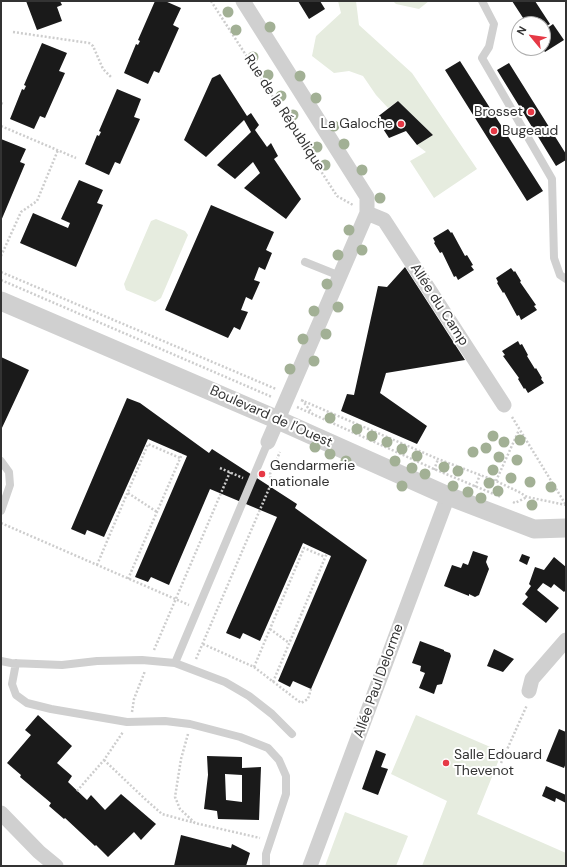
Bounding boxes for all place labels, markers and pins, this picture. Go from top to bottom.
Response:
place label: Brosset [474,104,523,120]
marker: Brosset [526,107,536,117]
place label: La Galoche [321,116,393,132]
marker: La Galoche [396,119,406,129]
place label: Bugeaud [502,123,558,139]
marker: Bugeaud [489,126,499,136]
place label: Gendarmerie nationale [270,458,355,490]
marker: Gendarmerie nationale [257,469,267,479]
place label: Salle Edouard Thevenot [454,747,542,780]
marker: Salle Edouard Thevenot [441,758,451,768]

